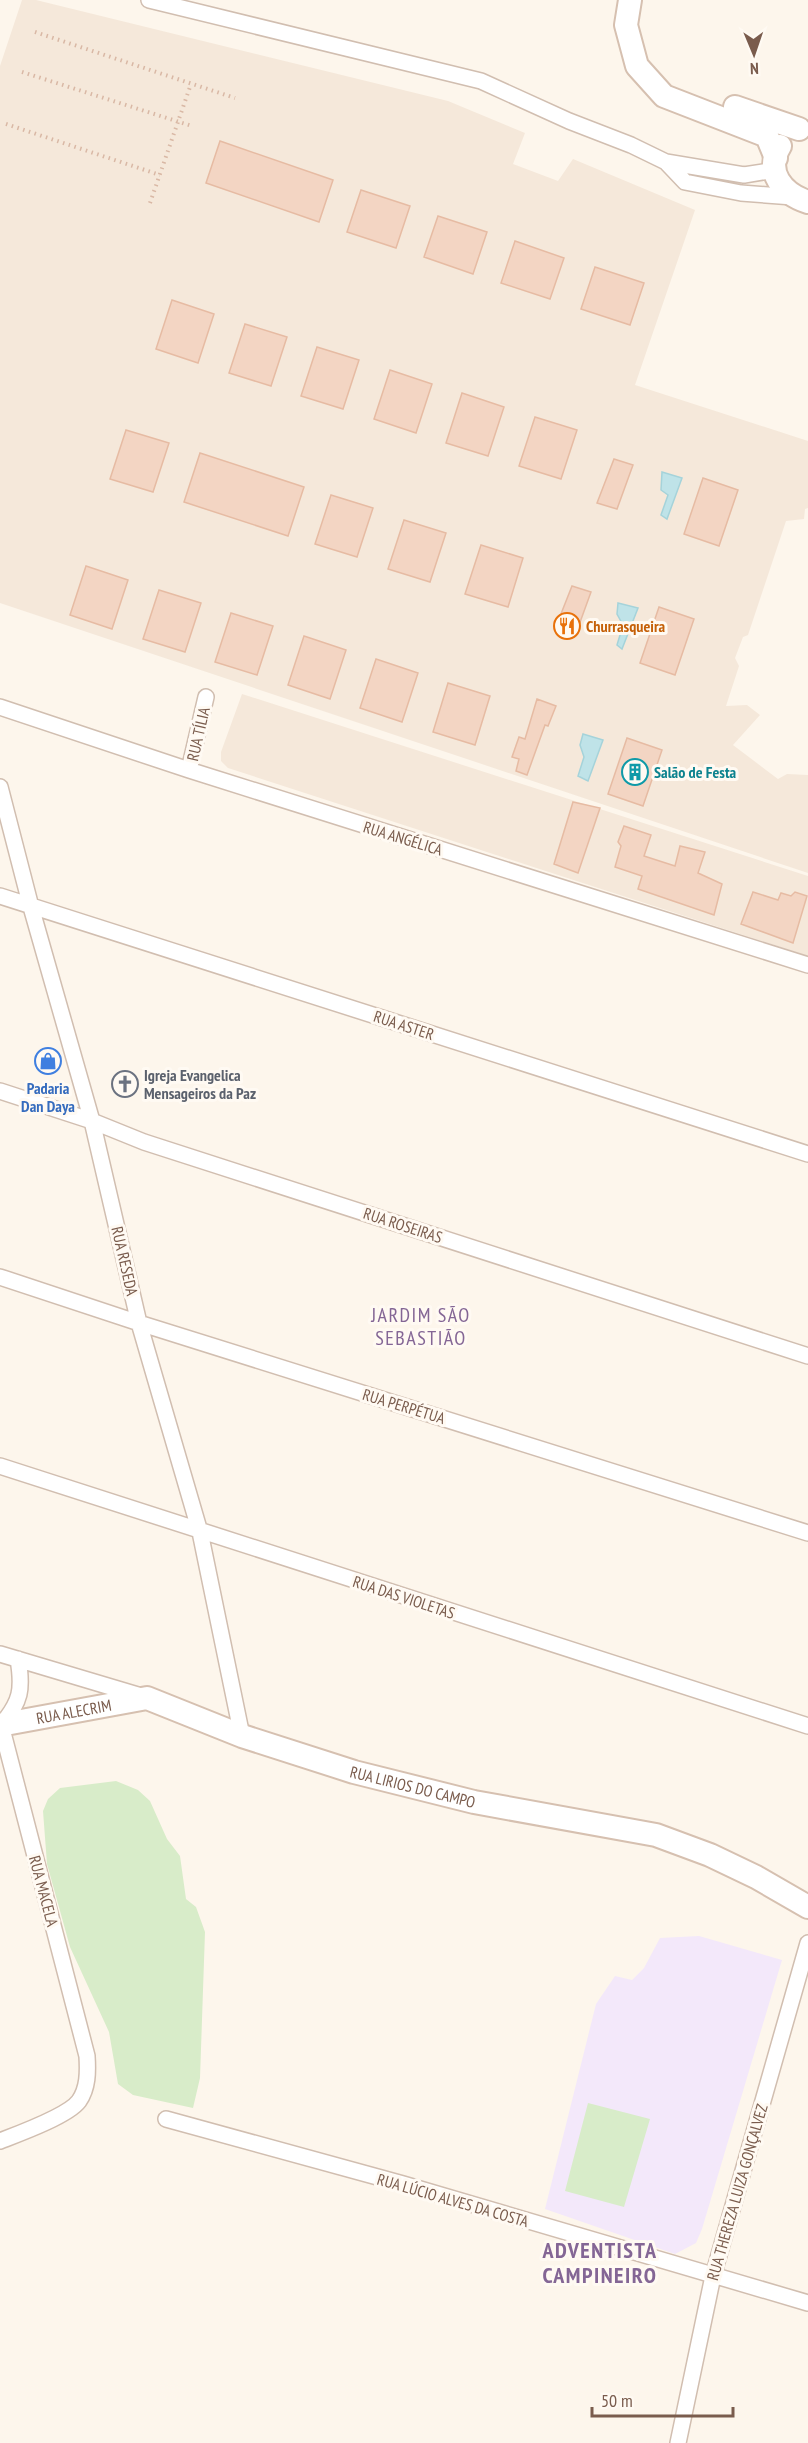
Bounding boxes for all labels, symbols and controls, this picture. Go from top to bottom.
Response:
north arrow [724,24,784,84]
text: N [750,59,759,79]
restaurant icon: Churrasqueira [552,611,582,641]
place label: Churrasqueira [586,616,666,636]
street label: RUA TÍLIA [182,705,214,763]
building icon: Salão de Festa [620,757,650,787]
place label: Salão de Festa [654,762,737,782]
street label: RUA ANGÉLICA [361,816,445,860]
street label: RUA ASTER [371,1006,437,1044]
shop icon: Padaria Dan Daya [33,1046,63,1076]
place label: Igreja Evangelica Mensageiros da Paz [144,1065,256,1103]
church icon: Igreja Evangelica Mensageiros da Paz [110,1069,140,1099]
place label: Padaria Dan Daya [21,1078,75,1116]
street label: RUA ROSEIRAS [361,1203,445,1247]
street label: RUA RESEDA [107,1224,143,1298]
district label: JARDIM SÃO SEBASTIÃO [370,1302,471,1351]
street label: RUA PERPÉTUA [360,1384,448,1428]
street label: RUA DAS VIOLETAS [350,1571,458,1623]
street label: RUA ALECRIM [35,1695,113,1728]
street label: RUA LIRIOS DO CAMPO [348,1761,478,1812]
street label: RUA MACELA [25,1853,63,1929]
street label: RUA THEREZA LUIZA GONÇALVEZ [702,2101,772,2283]
street label: RUA LÚCIO ALVES DA COSTA [375,2169,531,2231]
district label: ADVENTISTA CAMPINEIRO [542,2236,658,2289]
scale bar [592,2380,733,2418]
text: 50 m [601,2389,633,2412]

